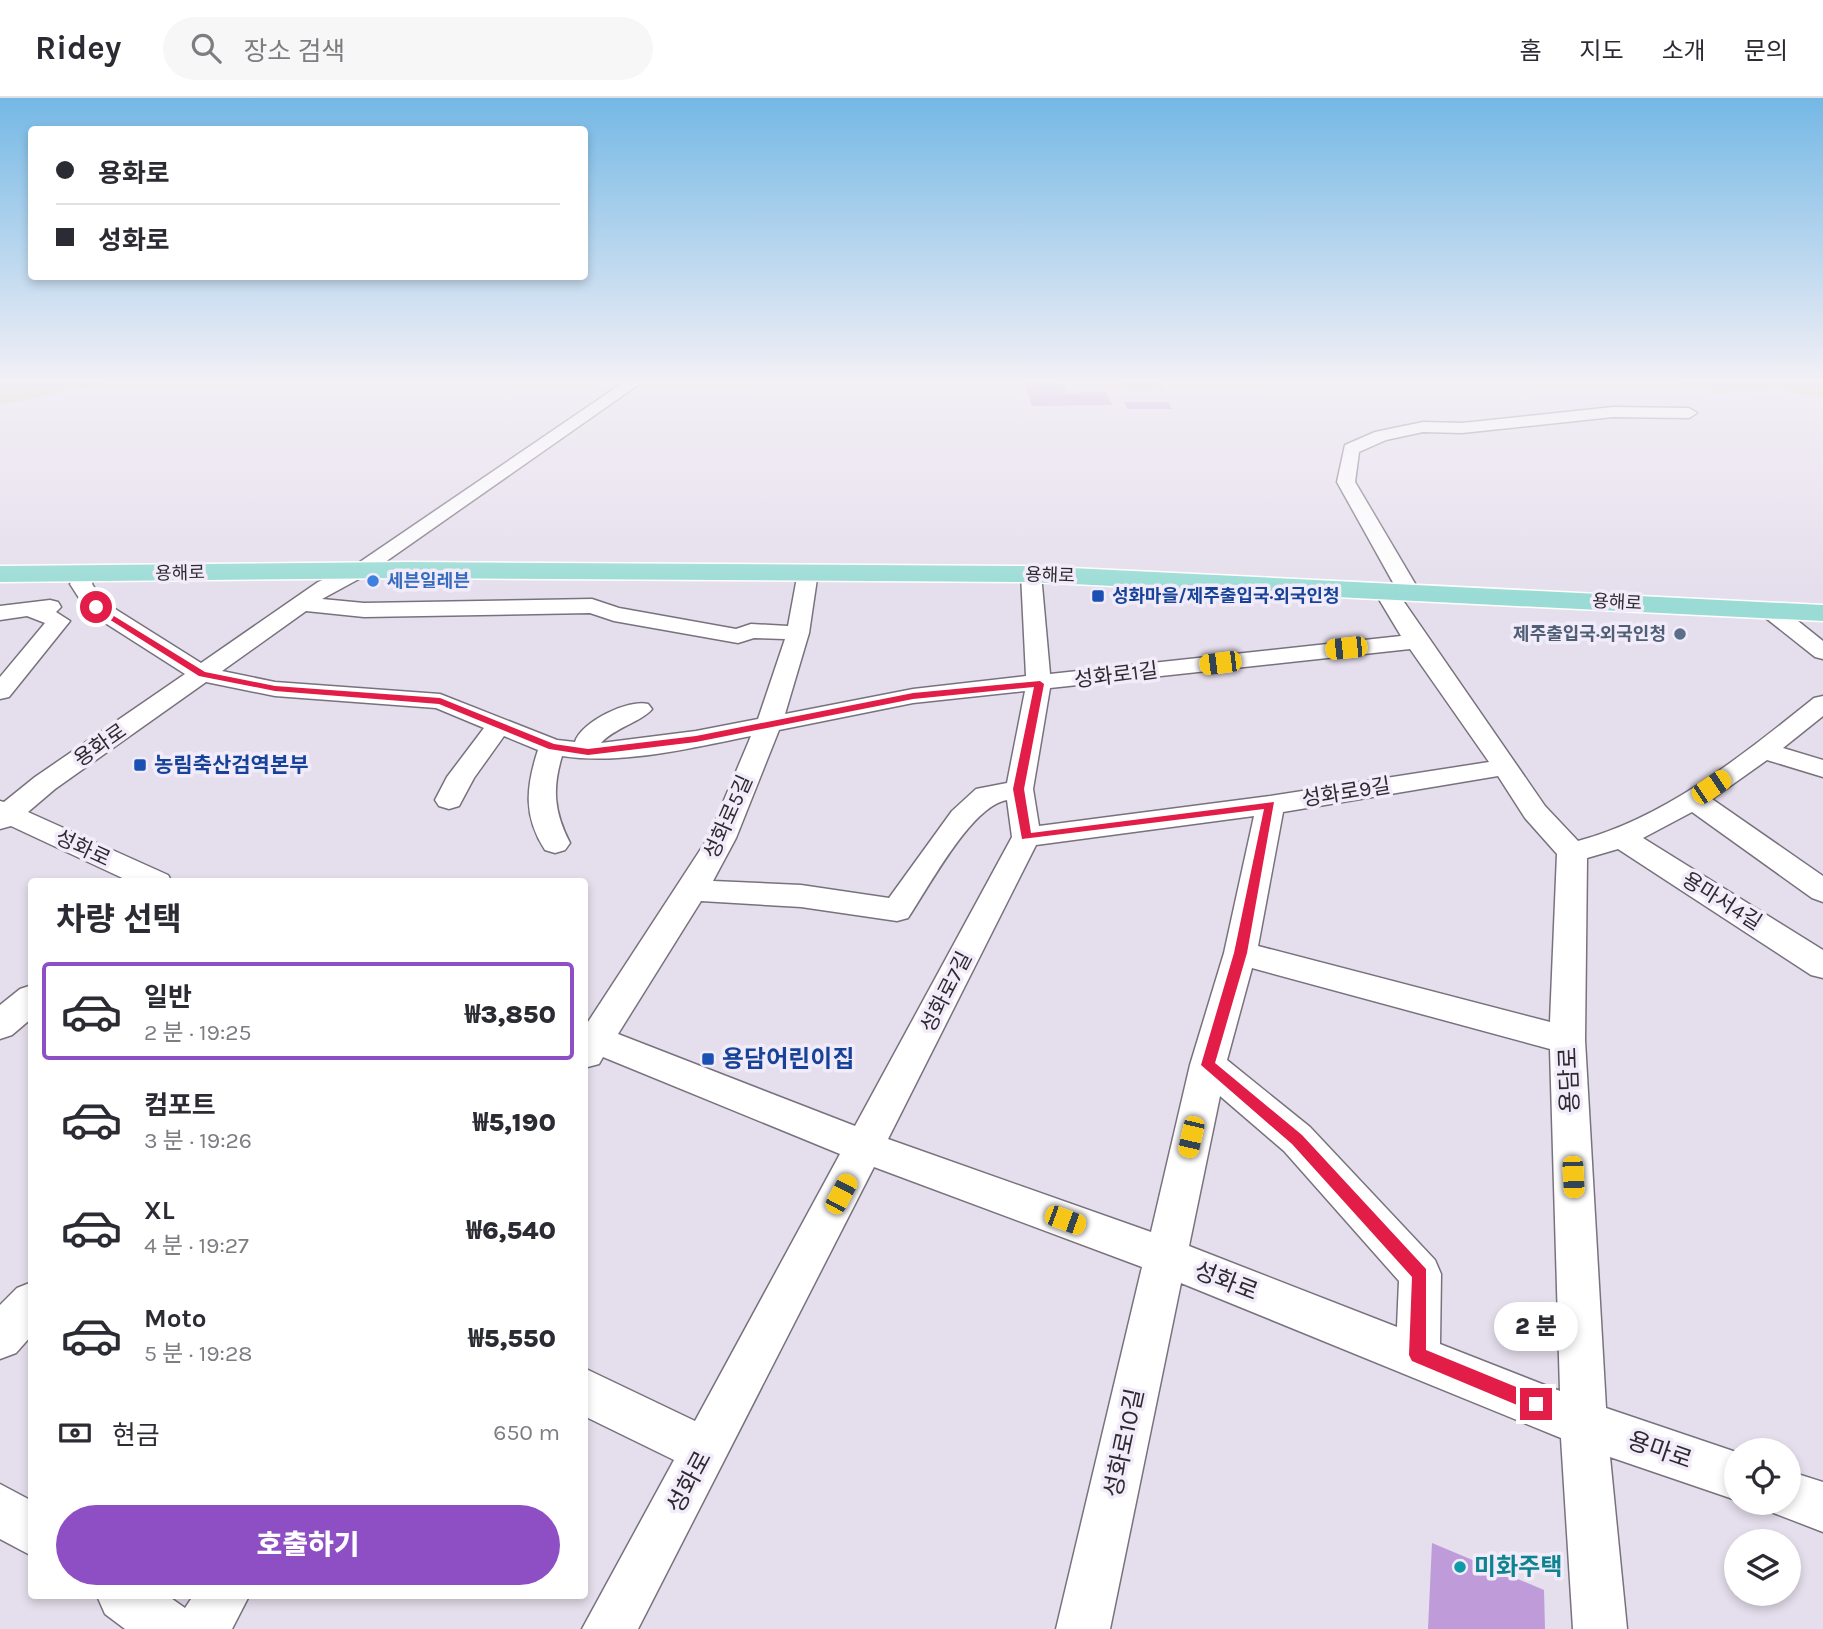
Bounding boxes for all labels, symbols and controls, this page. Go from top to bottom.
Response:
search box [163,17,653,80]
text: Ridey [35,29,121,67]
icon: search [187,29,225,67]
text: 장소 검색 [243,36,345,67]
text: 홈 [1519,37,1541,65]
text: 지도 [1579,37,1624,65]
text: 소개 [1662,37,1706,65]
text: 문의 [1744,37,1788,65]
text: 용화로 [98,158,170,189]
text: 성화로 [98,225,170,256]
street label: 용해로 [155,562,205,584]
street label: 용해로 [1025,563,1075,587]
place label: 세븐일레븐 [387,570,470,592]
marker: 세븐일레븐 [365,573,381,589]
place label: 성화마을/제주출입국·외국인청 [1112,585,1340,607]
marker: 성화마을/제주출입국·외국인청 [1090,588,1106,604]
street label: 용해로 [1592,590,1642,614]
route start [80,591,112,623]
place label: 제주출입국·외국인청 [1513,623,1666,645]
marker: 제주출입국·외국인청 [1672,626,1688,642]
car [1325,635,1368,661]
car [1198,650,1243,676]
street label: 성화로1길 [1073,658,1159,692]
street label: 용화로 [69,719,131,771]
place label: 농림축산검역본부 [154,753,309,777]
marker: 농림축산검역본부 [132,757,148,773]
car [1688,767,1735,807]
street label: 성화로5길 [699,771,757,863]
street label: 성화로9길 [1300,773,1392,811]
street label: 성화로 [52,825,114,871]
street label: 용마서4길 [1678,867,1766,935]
text: 차량 선택 [56,901,182,938]
street label: 성화로7길 [916,948,976,1036]
icon: car [60,980,123,1043]
text: 일반 [144,982,192,1013]
text: ₩3,850 [465,999,556,1030]
text: 2 분 · 19:25 [144,1019,252,1046]
place label: 용담어린이집 [722,1045,854,1073]
street label: 용담로 [1554,1046,1584,1114]
marker: 용담어린이집 [700,1051,716,1067]
icon: car [60,1088,123,1151]
text: 컴포트 [144,1090,216,1121]
text: ₩5,190 [473,1107,556,1138]
car [1177,1114,1206,1160]
text: 3 분 · 19:26 [144,1127,252,1154]
car [1562,1155,1585,1199]
car [822,1171,861,1217]
text: XL [144,1195,175,1226]
icon: car [60,1196,123,1259]
car [1042,1203,1089,1237]
text: ₩6,540 [466,1215,556,1246]
text: 4 분 · 19:27 [144,1232,249,1259]
street label: 성화로 [1190,1256,1262,1306]
callout: 2 분 [1494,1302,1578,1352]
text: Moto [144,1303,206,1334]
icon: car [60,1304,123,1367]
text: 2 분 [1515,1313,1557,1340]
text: ₩5,550 [468,1323,556,1354]
text: 5 분 · 19:28 [144,1340,252,1367]
street label: 성화로10길 [1099,1386,1149,1500]
route end [1520,1388,1552,1420]
icon: cash [56,1414,94,1452]
text: 650 m [493,1419,560,1446]
text: 현금 [112,1420,160,1451]
street label: 용마로 [1624,1426,1696,1474]
map controls [1724,1438,1801,1606]
button: locate [1724,1438,1801,1515]
street label: 성화로 [661,1446,717,1518]
button: 호출하기 [56,1505,560,1585]
button: layers [1724,1529,1801,1606]
place label: 미화주택 [1474,1553,1562,1581]
marker: 미화주택 [1452,1559,1468,1575]

